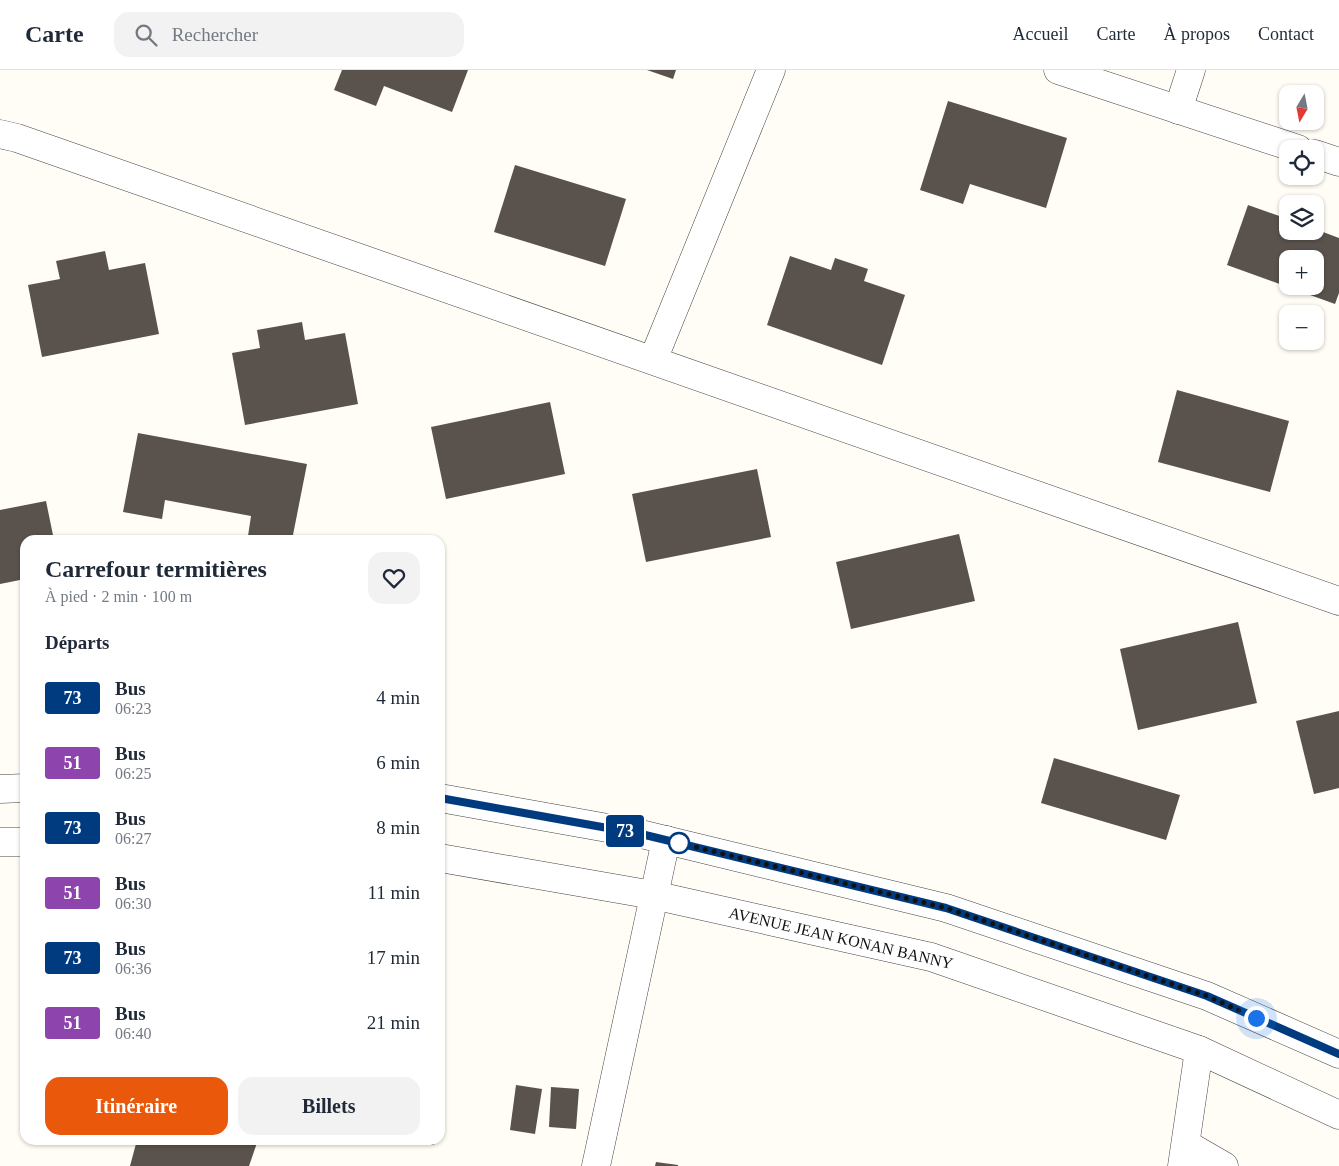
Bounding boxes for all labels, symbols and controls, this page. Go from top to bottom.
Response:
search box [114,12,464,57]
text: Carte [25,21,84,47]
icon: search [132,21,160,49]
text: Rechercher [172,24,258,45]
text: Accueil [1013,24,1069,44]
text: Carte [1097,24,1136,44]
text: À propos [1164,24,1230,44]
text: Contact [1258,24,1314,44]
north arrow [1279,85,1324,130]
map controls [1279,85,1324,350]
button: locate [1279,140,1324,185]
button: layers [1279,195,1324,240]
button: + [1279,250,1324,295]
button: − [1279,305,1324,350]
button: heart [368,552,420,604]
text: Carrefour termitières [45,556,267,582]
text: À pied · 2 min · 100 m [45,588,192,605]
text: Départs [45,632,109,653]
text: Bus [115,678,146,699]
text: 4 min [376,687,420,708]
text: 73 [64,688,82,708]
text: 06:23 [115,700,151,717]
text: Bus [115,743,146,764]
text: 6 min [376,752,420,773]
text: 51 [64,753,82,773]
text: 06:25 [115,765,151,782]
text: Bus [115,808,146,829]
line badge: 73 [602,815,648,847]
text: 8 min [376,817,420,838]
text: 73 [64,818,82,838]
text: 73 [616,821,634,841]
text: 06:27 [115,830,151,847]
unlabelled marker [668,832,690,854]
text: Bus [115,873,146,894]
text: 11 min [367,882,420,903]
text: 51 [64,883,82,903]
text: 06:30 [115,895,151,912]
street label: AVENUE JEAN KONAN BANNY [727,904,955,972]
text: Bus [115,938,146,959]
text: 17 min [367,947,420,968]
text: 73 [64,948,82,968]
text: 06:36 [115,960,151,977]
text: Bus [115,1003,146,1024]
your location [1244,1006,1269,1031]
text: 21 min [367,1012,420,1033]
text: 51 [64,1013,82,1033]
text: 06:40 [115,1025,151,1042]
button: Itinéraire [45,1077,228,1135]
button: Billets [238,1077,420,1135]

